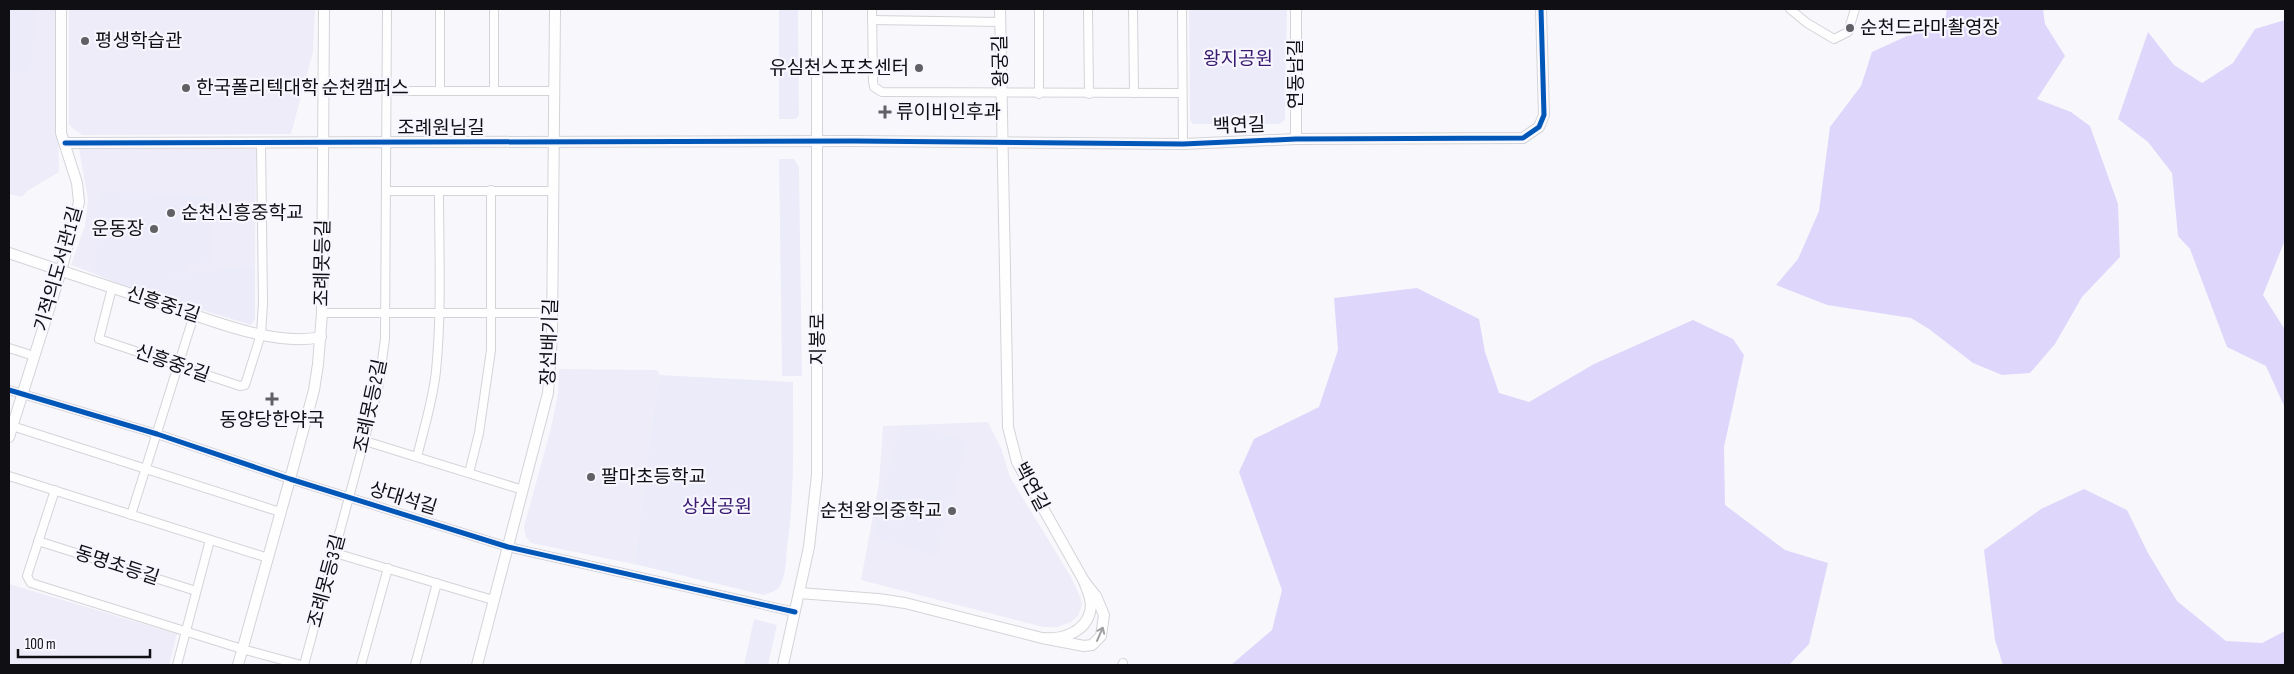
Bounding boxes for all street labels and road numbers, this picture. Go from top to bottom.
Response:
street label: 왕궁길 [989,35,1013,87]
street label: 연동남길 [1285,39,1308,109]
street label: 백연길 [1212,114,1266,138]
street label: 조례원님길 [397,117,485,140]
street label: 기적의도서관1길 [30,204,88,334]
street label: 조례못등길 [311,219,335,307]
street label: 신흥중1길 [123,282,203,328]
street label: 장선배기길 [537,298,563,386]
street label: 지봉로 [807,313,830,365]
street label: 신흥중2길 [131,340,213,388]
street label: 조례못등2길 [350,357,392,455]
street label: 백연길 [1009,458,1053,516]
street label: 상대석길 [366,478,440,520]
street label: 조례못등3길 [304,532,350,630]
street label: 동명초등길 [72,542,162,590]

